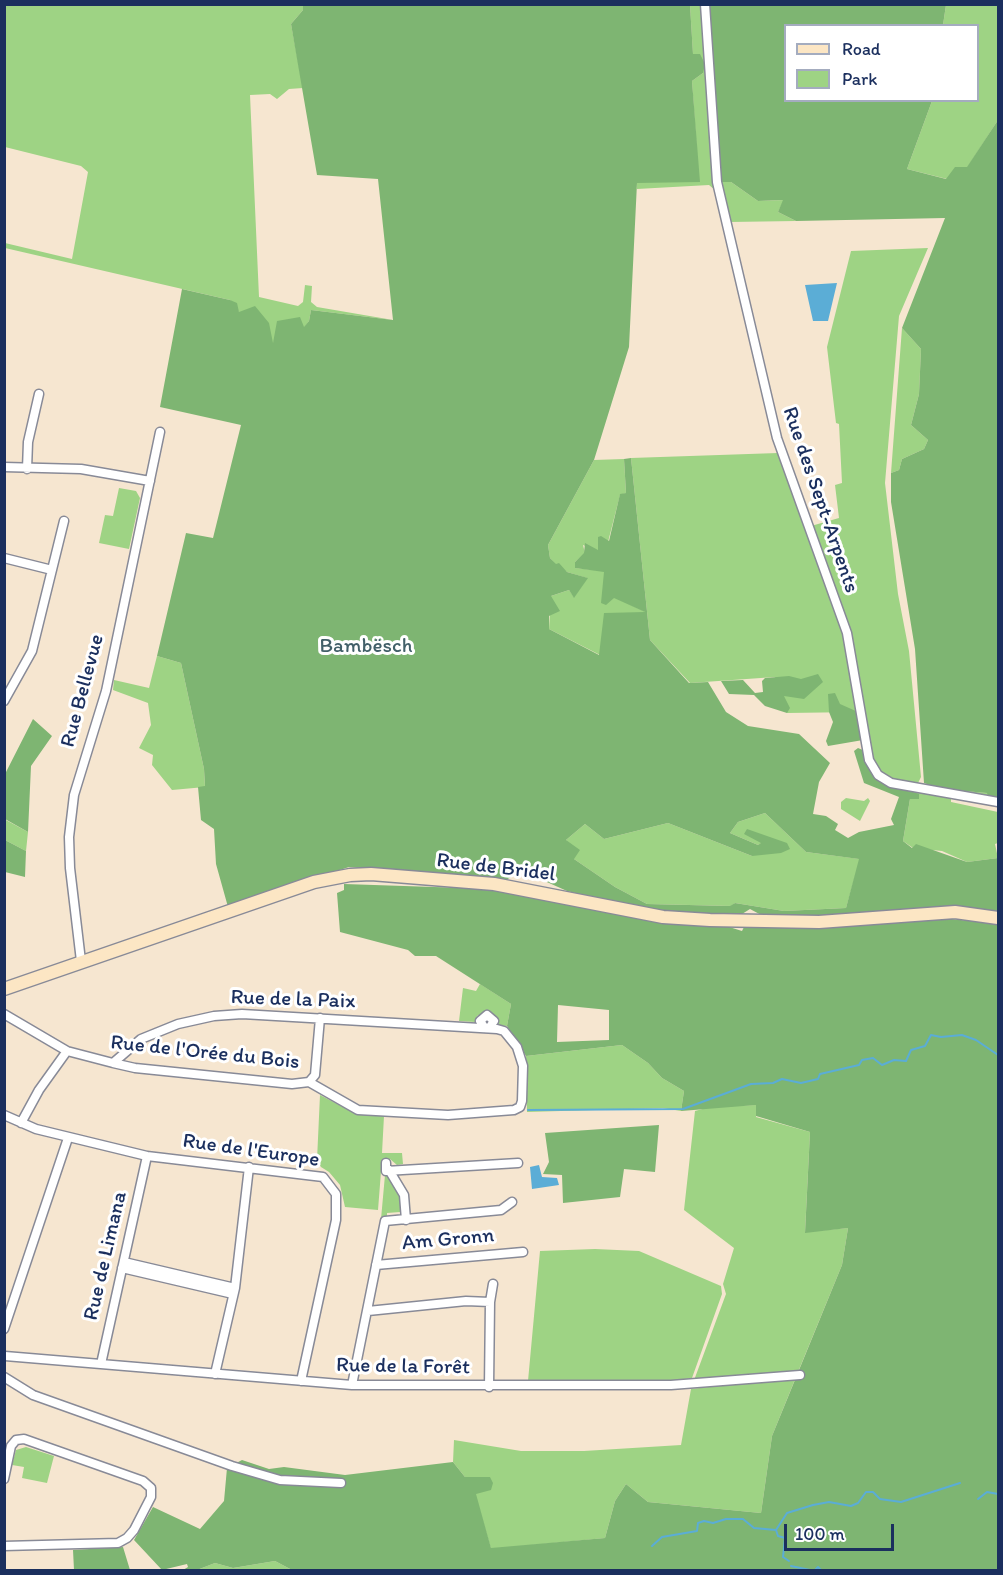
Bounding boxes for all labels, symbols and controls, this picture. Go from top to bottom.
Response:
legend [784,24,979,102]
text: Road [842,38,881,60]
text: Park [842,68,877,90]
street label: Rue des Sept-Arpents [776,404,864,596]
street label: Rue Bellevue [56,632,110,750]
park label: Bambësch [319,634,413,660]
street label: Rue de Bridel [435,848,557,888]
street label: Rue de la Paix [230,985,356,1015]
street label: Rue de l'Orée du Bois [109,1031,301,1075]
street label: Rue de l'Europe [181,1129,321,1173]
street label: Rue de Limana [79,1189,133,1323]
street label: Am Gronn [401,1223,495,1257]
street label: Rue de la Forêt [336,1353,470,1381]
scale bar [787,1512,896,1550]
text: 100 m [795,1523,845,1545]

